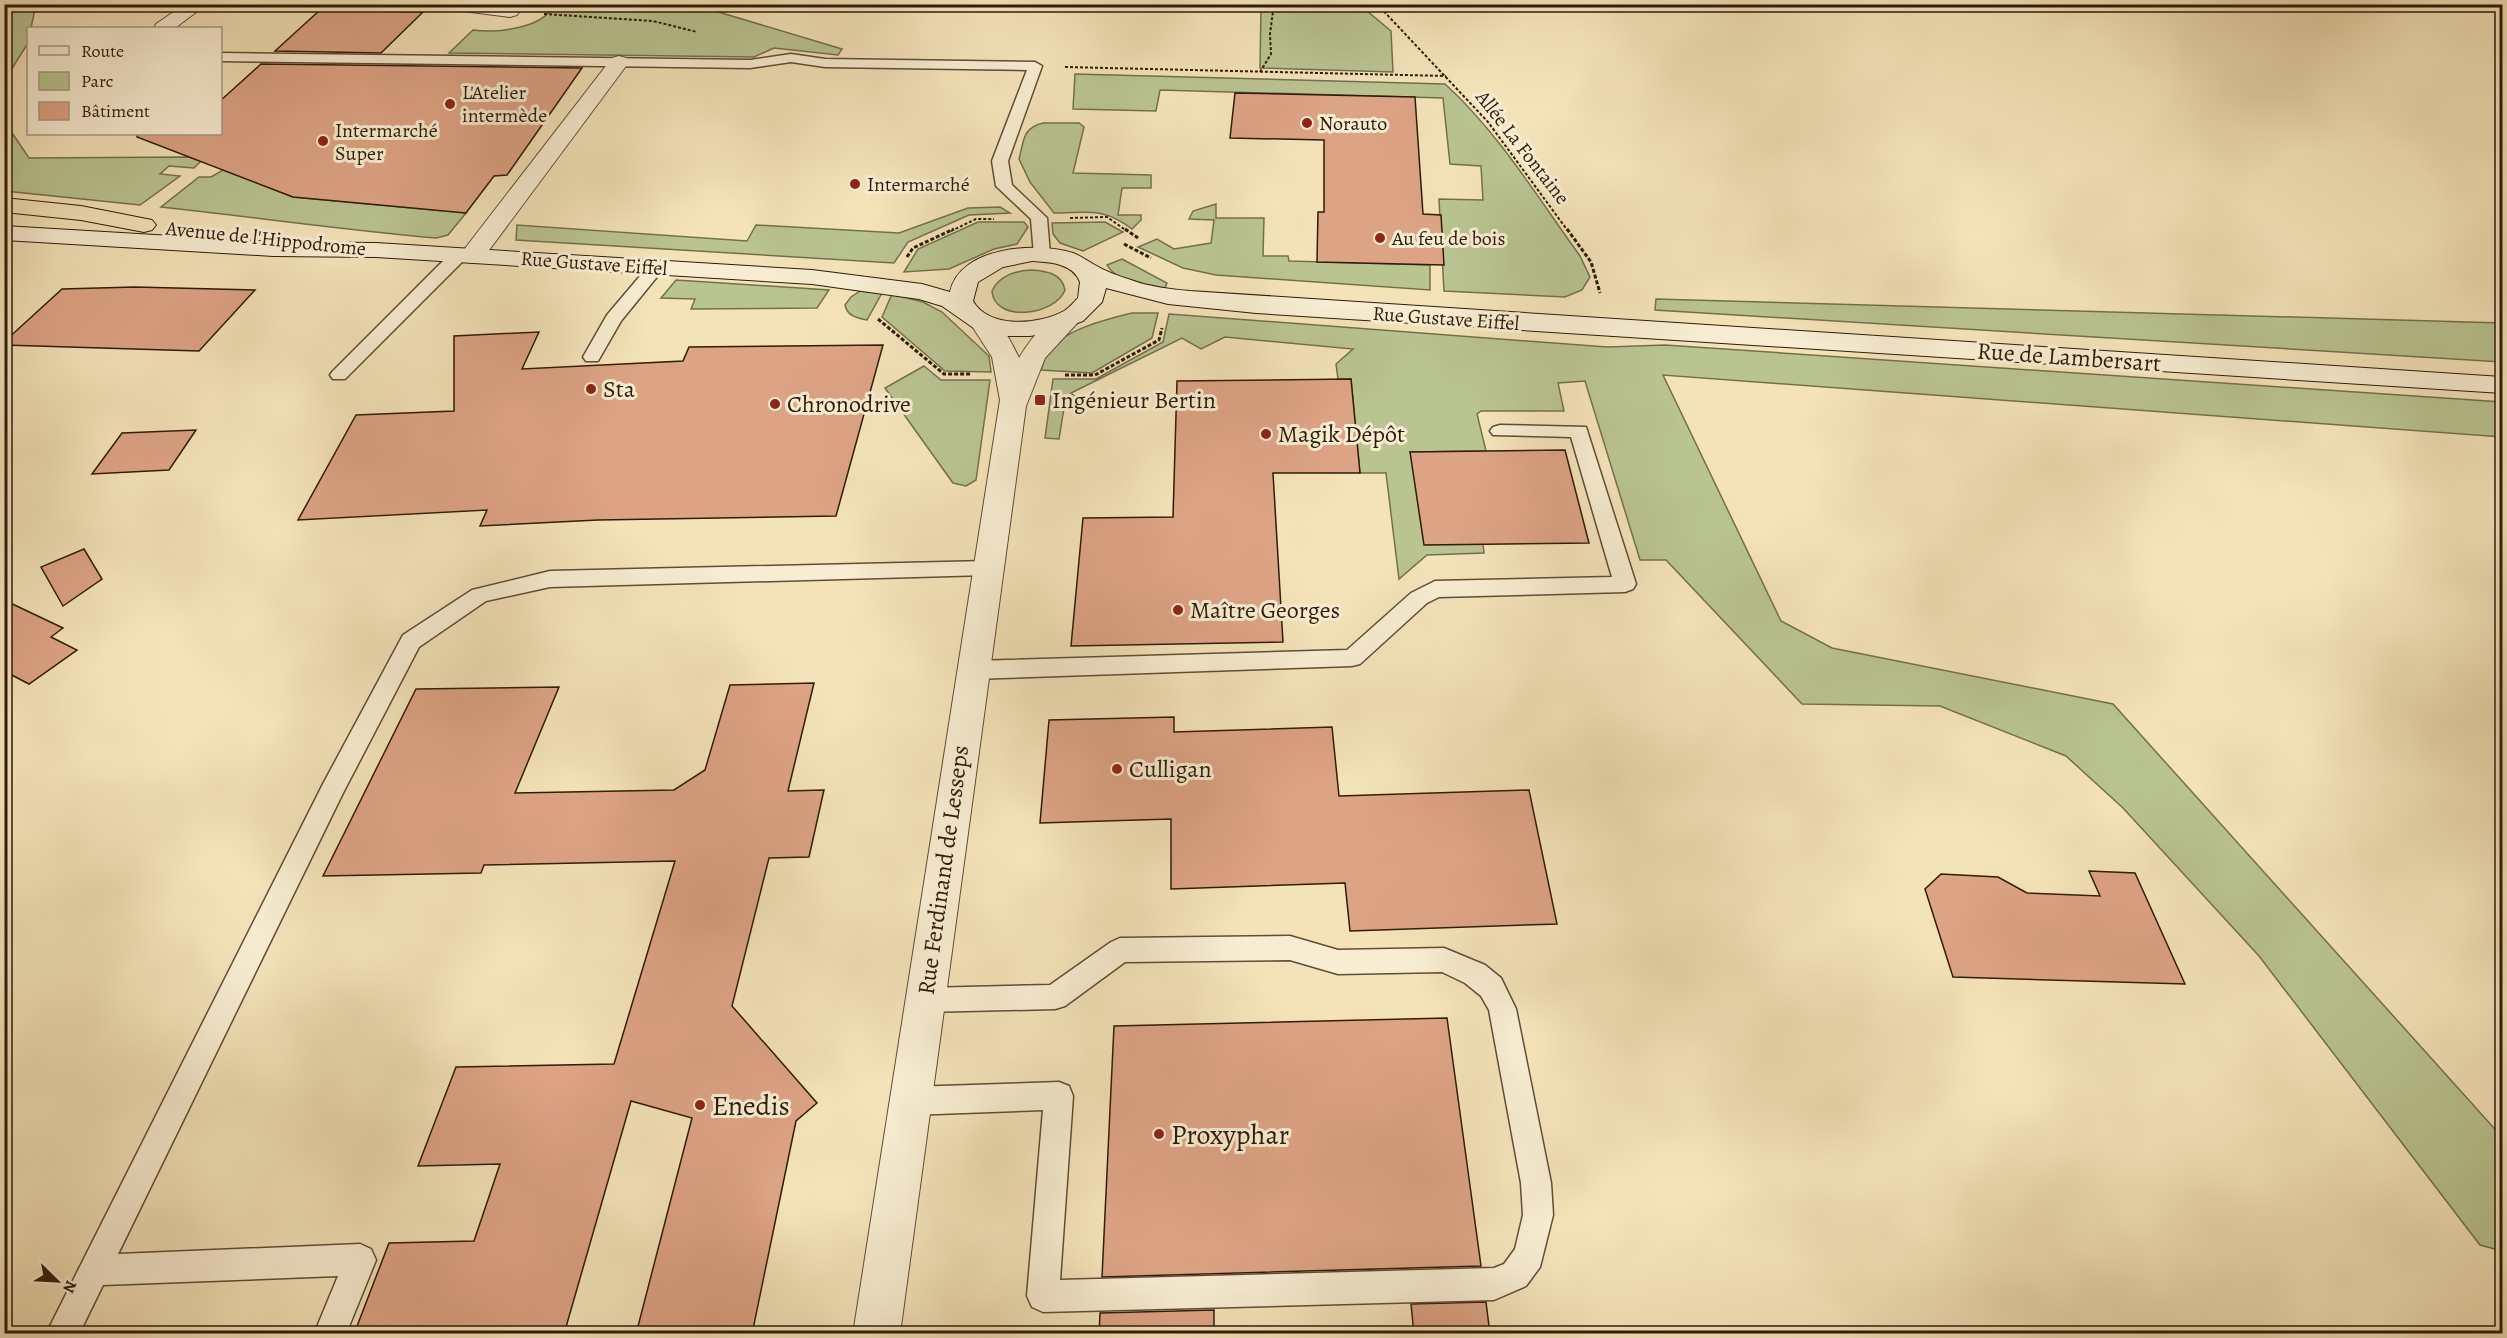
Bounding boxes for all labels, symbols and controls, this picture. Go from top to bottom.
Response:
legend [27,27,222,135]
text: Route [81,39,124,63]
text: Parc [81,69,113,93]
place label: L'Atelier intermède [462,79,547,129]
street label: Allée La Fontaine [1469,84,1576,210]
marker: L'Atelier intermède [443,97,457,111]
text: Bâtiment [81,99,150,123]
place label: Norauto [1319,110,1387,137]
marker: Norauto [1300,116,1314,130]
place label: Intermarché Super [335,117,438,167]
marker: Intermarché Super [316,134,330,148]
place label: Intermarché [867,171,970,198]
marker: Intermarché [848,177,862,191]
street label: Avenue de l'Hippodrome [164,214,367,262]
place label: Au feu de bois [1391,225,1506,252]
marker: Au feu de bois [1373,231,1387,245]
street label: Rue Gustave Eiffel [520,245,668,282]
street label: Rue Gustave Eiffel [1372,300,1520,337]
street label: Rue de Lambersart [1976,335,2162,379]
place label: Sta [603,373,636,405]
marker: Sta [584,382,598,396]
place label: Ingénieur Bertin [1052,384,1216,416]
place label: Chronodrive [787,388,911,420]
marker: Ingénieur Bertin [1033,393,1047,407]
marker: Chronodrive [768,397,782,411]
place label: Magik Dépôt [1278,418,1405,450]
marker: Magik Dépôt [1259,427,1273,441]
place label: Maître Georges [1190,594,1340,626]
marker: Maître Georges [1171,603,1185,617]
street label: Rue Ferdinand de Lesseps [910,743,976,997]
place label: Culligan [1129,753,1212,785]
marker: Culligan [1110,762,1124,776]
place label: Enedis [712,1087,790,1125]
marker: Enedis [693,1098,707,1112]
place label: Proxyphar [1171,1116,1290,1154]
marker: Proxyphar [1152,1127,1166,1141]
north arrow [27,1251,87,1311]
text: N [57,1277,82,1297]

